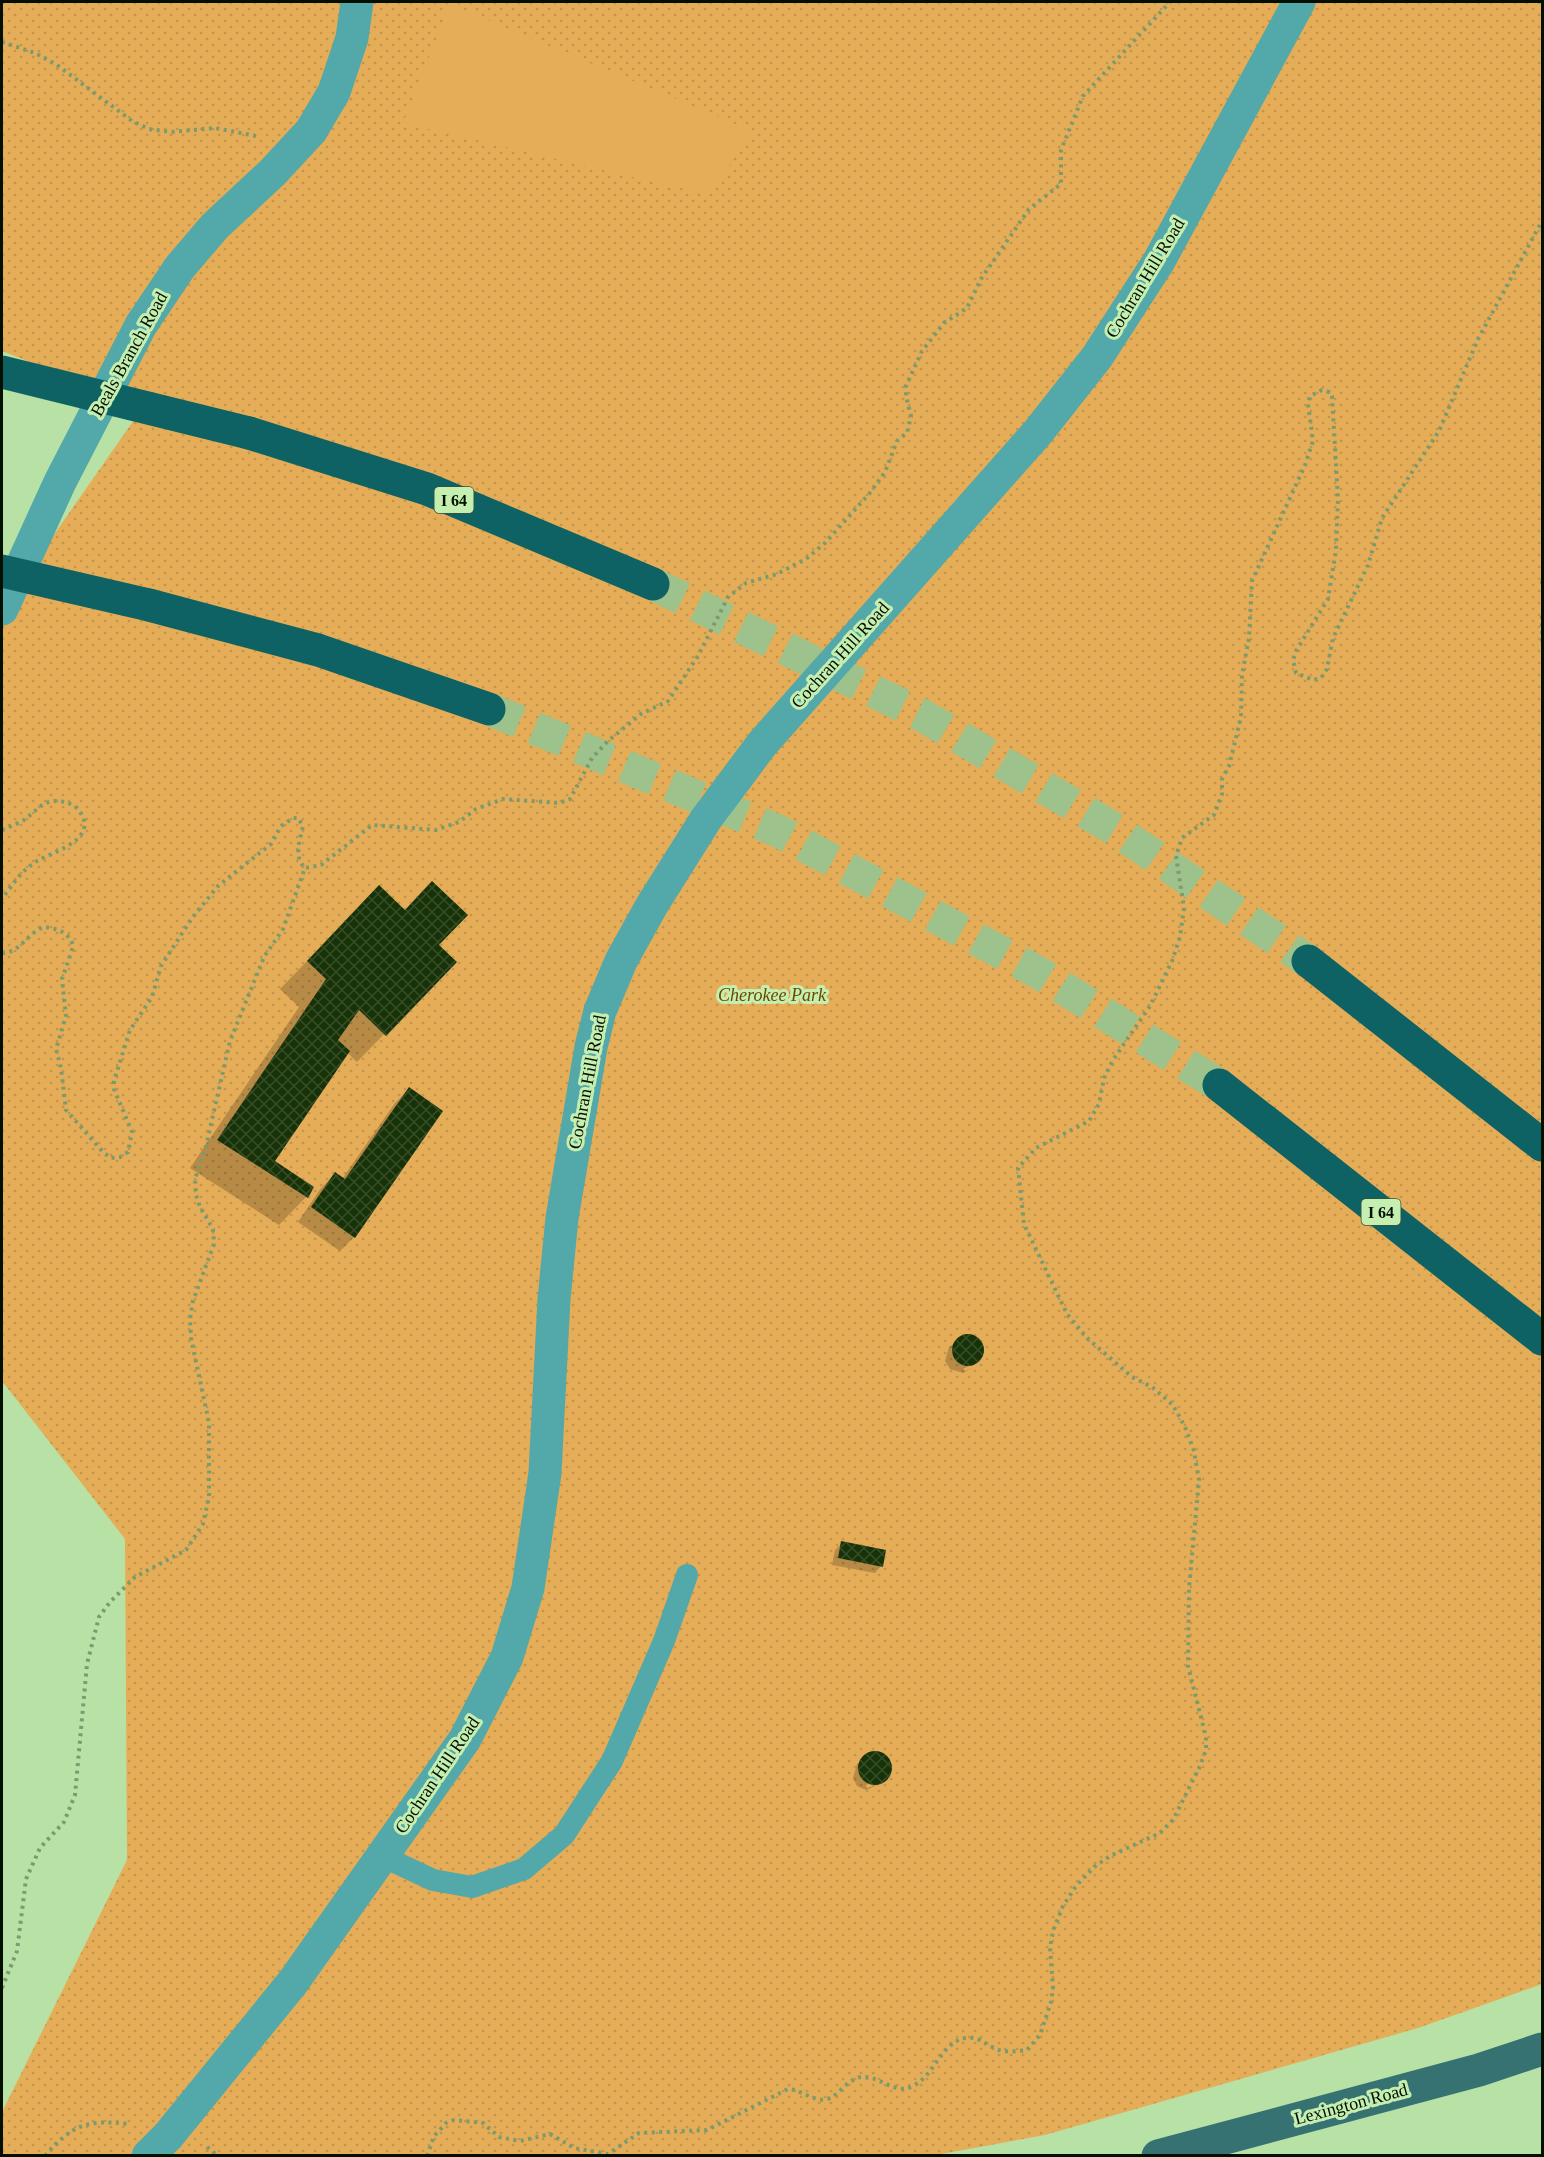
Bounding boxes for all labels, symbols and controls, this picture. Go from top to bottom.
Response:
street label: Cochran Hill Road [1101,215,1189,341]
street label: Beals Branch Road [87,288,171,420]
road number: I 64 [434,487,474,513]
street label: Cochran Hill Road [787,598,893,712]
park label: Cherokee Park [718,985,827,1005]
street label: Cochran Hill Road [564,1013,610,1151]
road number: I 64 [1362,1199,1400,1225]
street label: Cochran Hill Road [391,1713,483,1837]
street label: Lexington Road [1292,2079,1410,2129]

